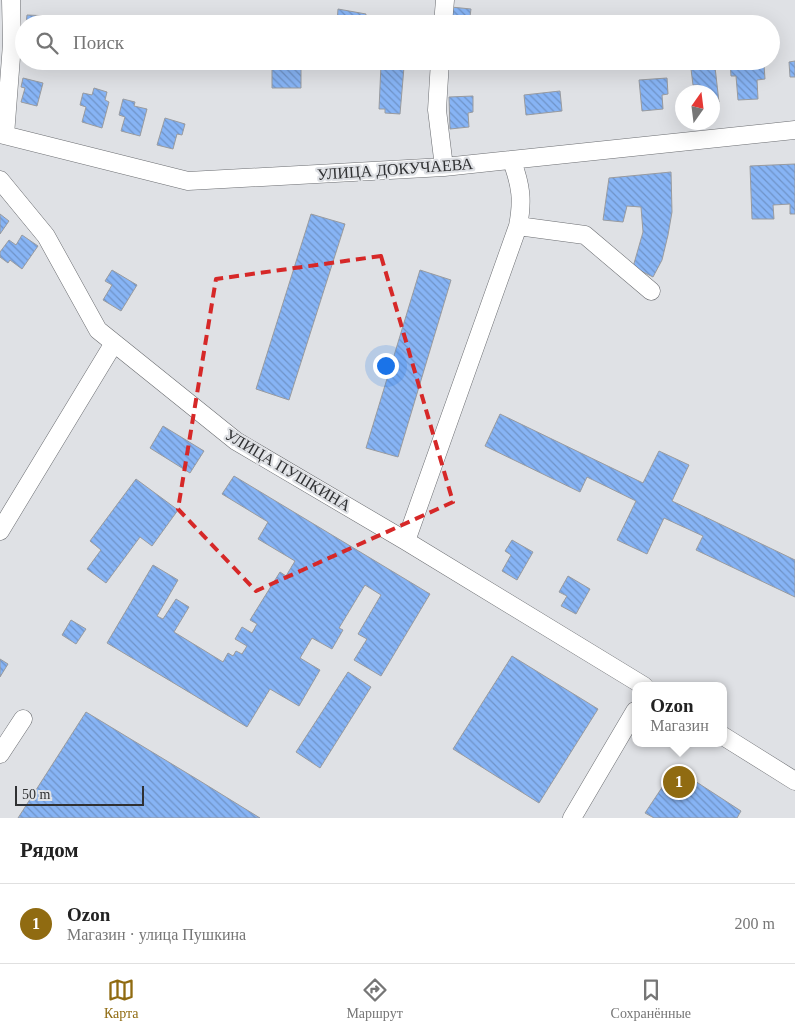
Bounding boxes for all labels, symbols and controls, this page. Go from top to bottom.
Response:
search box [15,15,780,70]
icon: search [33,29,61,57]
text: Поиск [73,32,124,53]
north arrow [675,85,720,130]
street label: УЛИЦА ДОКУЧАЕВА [317,155,474,184]
your location [373,353,399,379]
street label: УЛИЦА ПУШКИНА [222,426,354,515]
popup [632,682,727,747]
text: Ozon [650,695,694,716]
text: Магазин [650,717,709,734]
pin: 1 [663,763,695,801]
scale bar [15,783,144,806]
text: 50 m [22,787,50,802]
text: Рядом [20,838,79,862]
text: Ozon [67,904,110,925]
text: 1 [32,915,40,932]
text: 200 m [735,915,775,932]
text: Магазин · улица Пушкина [67,926,246,943]
tab: Карта [104,976,139,1022]
tab: Маршрут [346,976,403,1022]
tab: Сохранённые [611,976,691,1022]

